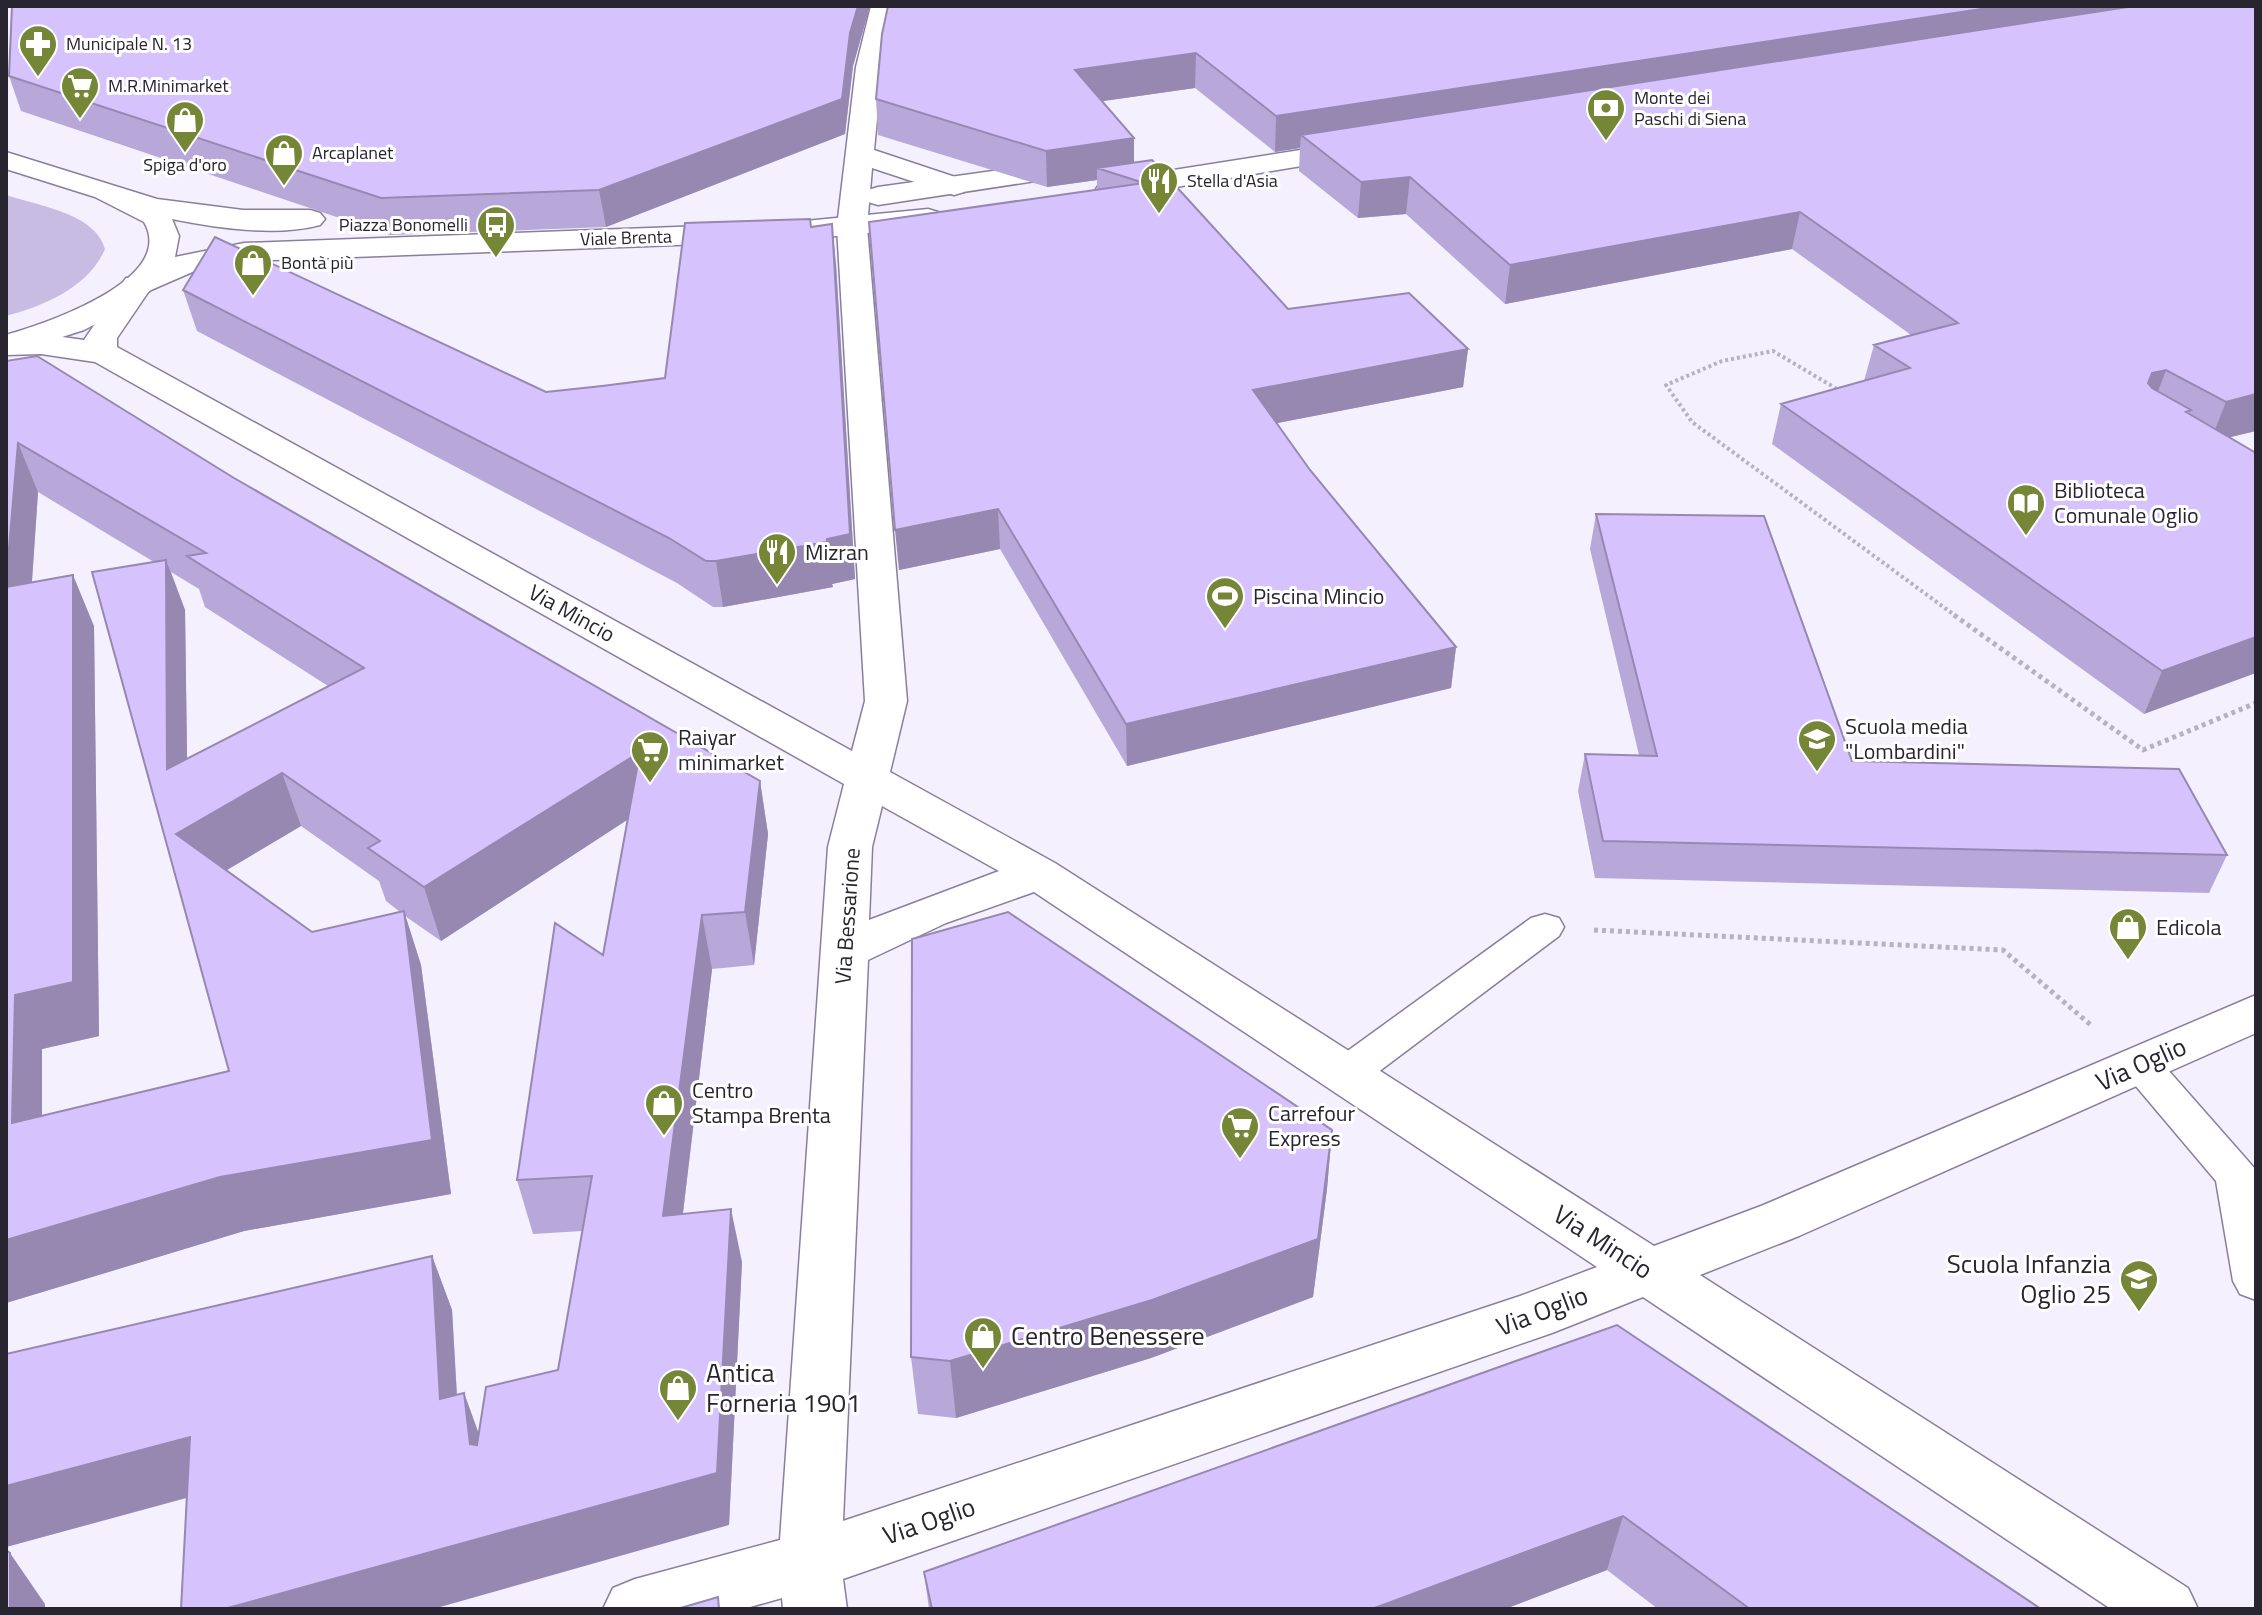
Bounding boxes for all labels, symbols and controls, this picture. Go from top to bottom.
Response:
pharmacy icon: Municipale N. 13 [17,23,59,78]
place label: Municipale N. 13 [66,30,192,57]
supermarket icon: M.R.Minimarket [59,65,101,120]
place label: M.R.Minimarket [108,72,229,99]
place label: Monte dei Paschi di Siena [1634,84,1746,132]
bank icon: Monte dei Paschi di Siena [1585,87,1627,142]
shop icon: Spiga d'oro [164,99,206,154]
shop icon: Arcaplanet [263,132,305,187]
place label: Arcaplanet [312,139,394,166]
place label: Spiga d'oro [143,151,227,178]
restaurant icon: Stella d'Asia [1138,160,1180,215]
place label: Stella d'Asia [1187,167,1278,194]
bus stop icon: Piazza Bonomelli [475,204,517,259]
place label: Piazza Bonomelli [339,211,468,238]
street label: Viale Brenta [580,222,672,253]
shop icon: Bontà più [232,242,274,297]
place label: Bontà più [281,249,354,276]
place label: Biblioteca Comunale Oglio [2054,473,2199,532]
library icon: Biblioteca Comunale Oglio [2005,482,2047,537]
restaurant icon: Mizran [756,531,798,586]
place label: Mizran [805,535,869,569]
street label: Via Mincio [522,575,622,651]
sports icon: Piscina Mincio [1204,575,1246,630]
place label: Piscina Mincio [1253,579,1384,613]
place label: Scuola media "Lombardini" [1845,709,1968,768]
school or university icon: Scuola media "Lombardini" [1796,718,1838,773]
place label: Raiyar minimarket [678,720,784,779]
supermarket icon: Raiyar minimarket [629,729,671,784]
street label: Via Bessarione [825,847,869,985]
shop icon: Edicola [2107,906,2149,961]
place label: Edicola [2156,910,2222,944]
street label: Via Oglio [2089,1026,2192,1101]
place label: Centro Stampa Brenta [692,1073,831,1132]
shop icon: Centro Stampa Brenta [643,1082,685,1137]
place label: Carrefour Express [1268,1096,1355,1155]
supermarket icon: Carrefour Express [1219,1105,1261,1160]
street label: Via Mincio [1546,1195,1661,1288]
place label: Scuola Infanzia Oglio 25 [1947,1244,2111,1313]
school or university icon: Scuola Infanzia Oglio 25 [2118,1258,2160,1313]
street label: Via Oglio [1490,1275,1593,1346]
shop icon: Centro Benessere [962,1315,1004,1370]
place label: Centro Benessere [1011,1316,1205,1355]
place label: Antica Forneria 1901 [706,1353,861,1422]
shop icon: Antica Forneria 1901 [657,1367,699,1422]
street label: Via Oglio [877,1487,980,1555]

